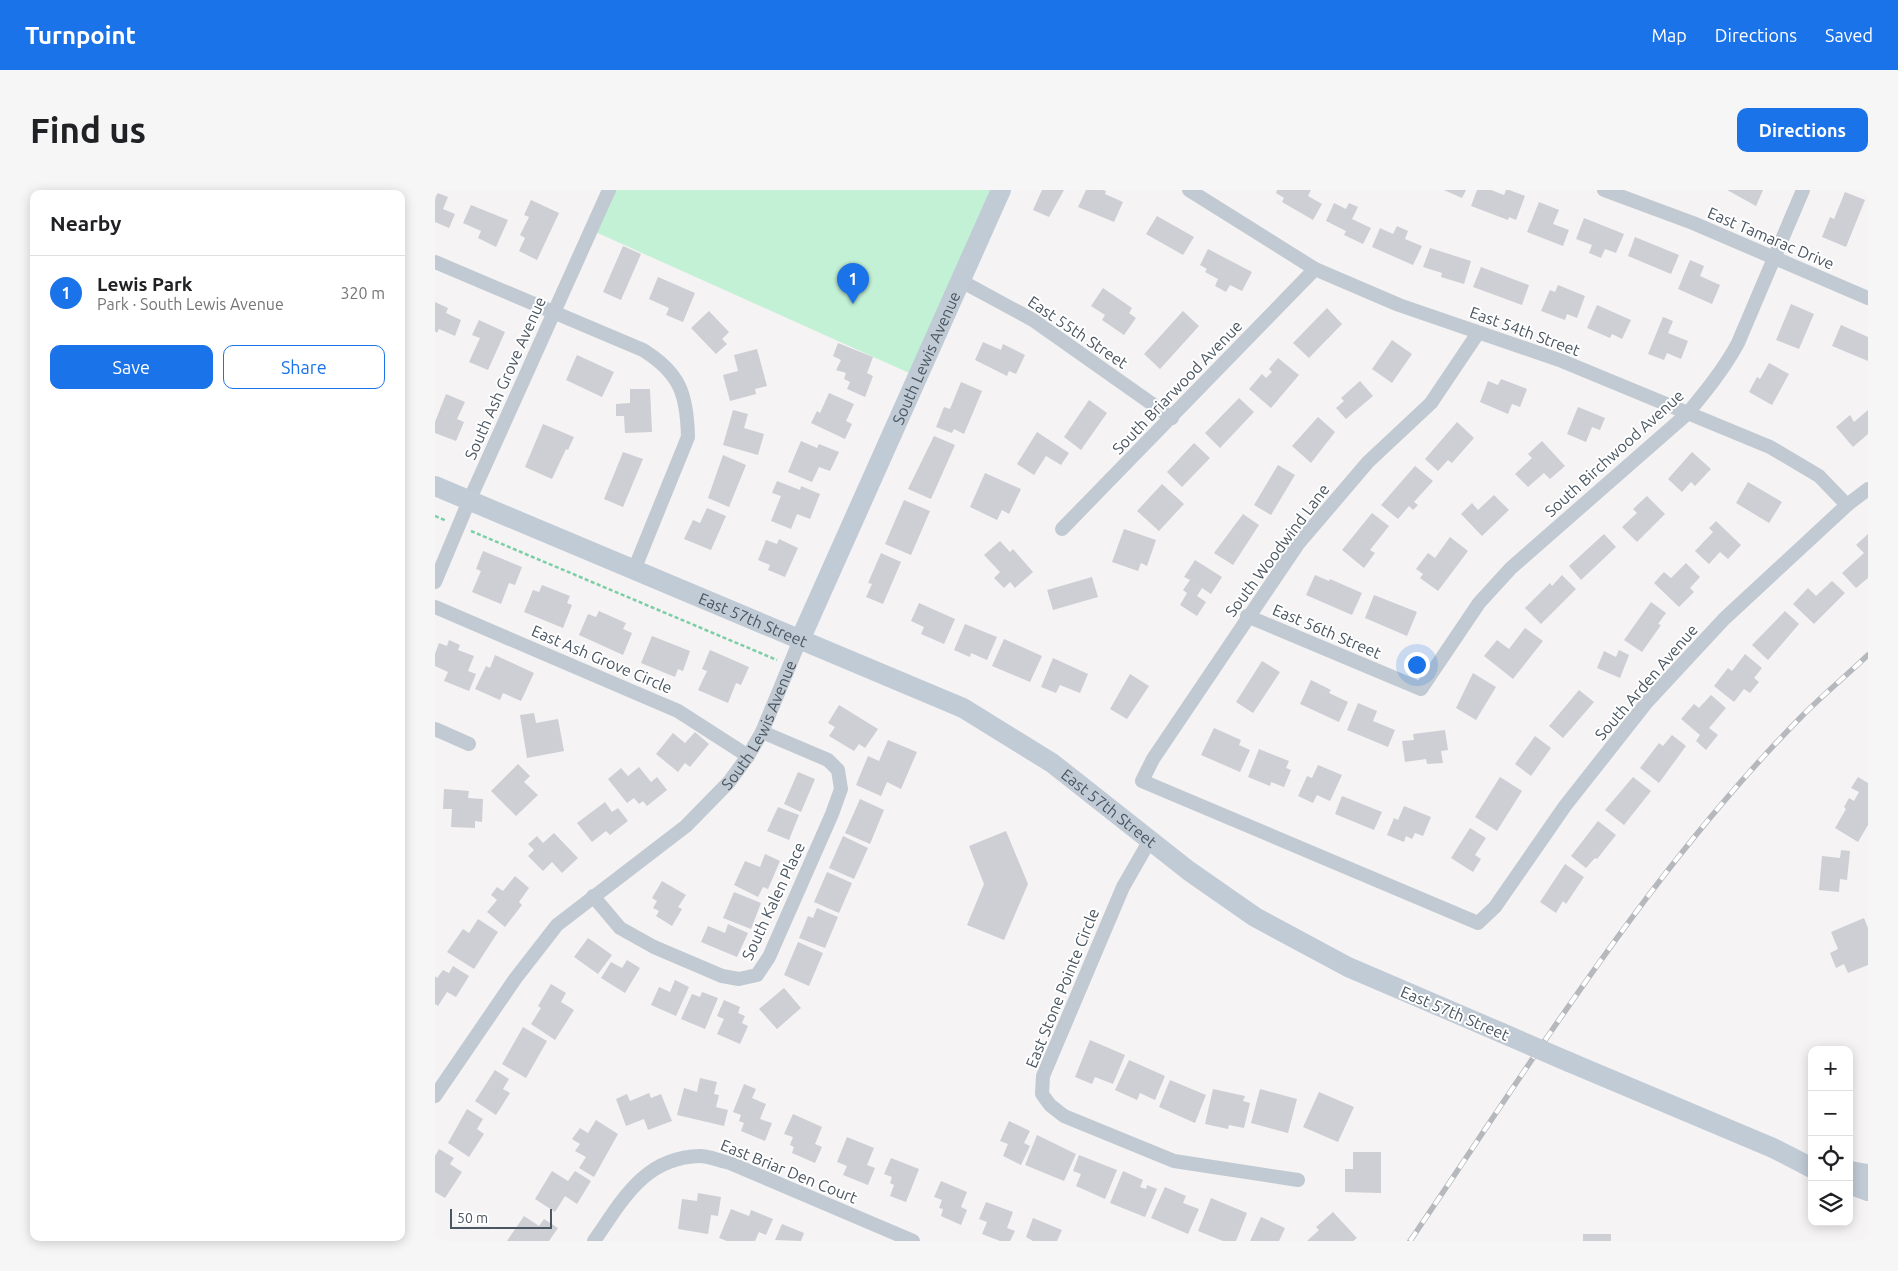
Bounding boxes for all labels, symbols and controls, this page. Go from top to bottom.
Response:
text: Turnpoint [25,22,136,49]
text: Map [1651,25,1687,45]
text: Directions [1715,25,1797,45]
text: Saved [1825,25,1873,45]
button: Directions [1737,108,1868,152]
text: Find us [30,110,146,150]
street label: East Tamarac Drive [1705,203,1837,273]
text: Nearby [50,211,121,235]
pin: 1 [837,263,869,304]
text: Lewis Park [97,273,193,295]
text: 1 [61,284,71,302]
text: 320 m [340,284,385,302]
street label: South Lewis Avenue [888,288,964,427]
street label: East 55th Street [1025,292,1132,372]
street label: South Ash Grove Avenue [461,294,549,462]
text: Park · South Lewis Avenue [97,295,284,313]
street label: East 54th Street [1467,303,1583,360]
street label: South Briarwood Avenue [1108,316,1246,458]
button: Save [50,345,213,389]
button: Share [223,345,385,389]
street label: South Birchwood Avenue [1541,386,1687,520]
street label: South Woodwind Lane [1221,480,1333,620]
street label: East 57th Street [696,589,811,651]
street label: East 56th Street [1270,600,1385,662]
street label: East Ash Grove Circle [529,621,675,697]
street label: South Arden Avenue [1591,621,1701,743]
your location [1404,652,1430,678]
street label: South Lewis Avenue [718,658,800,793]
street label: East 57th Street [1058,765,1161,851]
street label: South Kalen Place [738,839,808,963]
street label: East Stone Pointe Circle [1022,906,1102,1070]
street label: East 57th Street [1398,982,1513,1044]
map controls [1808,1046,1853,1226]
button: + [1808,1046,1853,1091]
button: − [1808,1091,1853,1136]
street label: East Briar Den Court [718,1135,861,1207]
button: locate [1808,1136,1853,1181]
button: layers [1808,1181,1853,1226]
scale bar [450,1206,553,1229]
text: 50 m [457,1210,488,1226]

